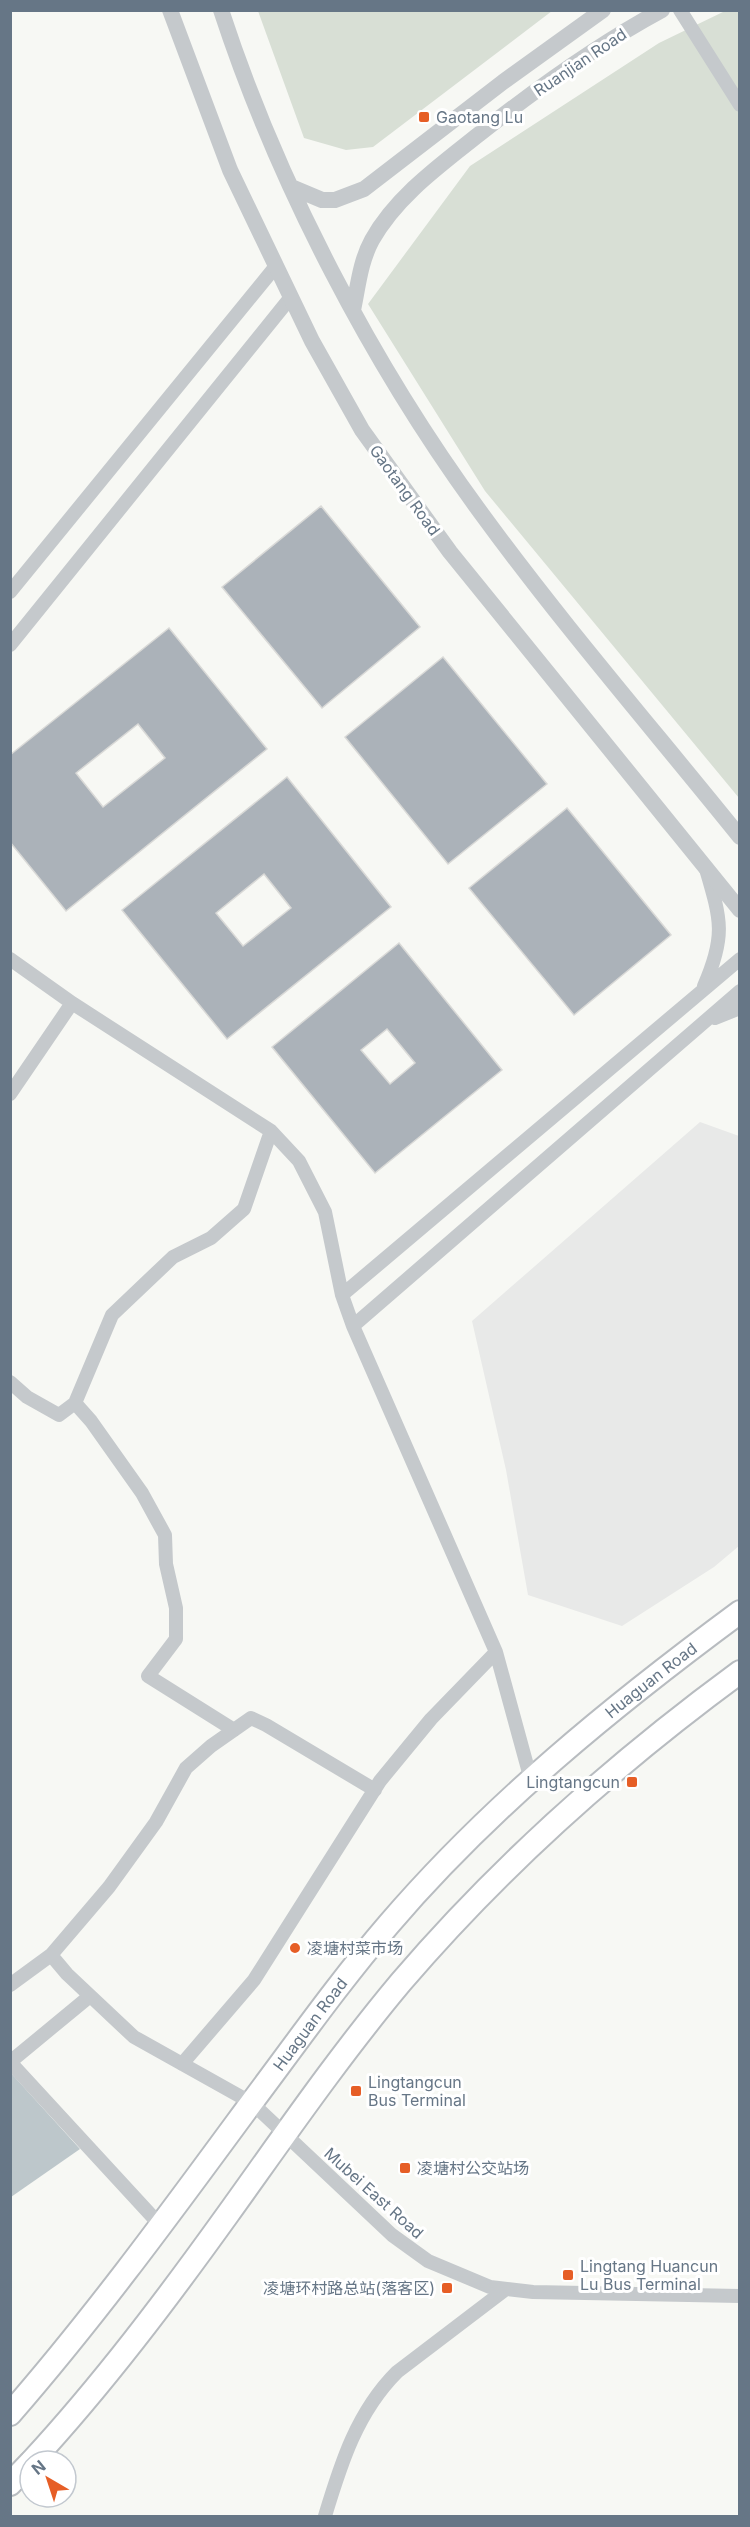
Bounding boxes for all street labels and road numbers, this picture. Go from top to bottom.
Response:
street label: Ruanjian Road [530,24,630,100]
street label: Gaotang Road [365,441,445,539]
street label: Huaguan Road [601,1638,701,1722]
street label: Huaguan Road [269,1974,351,2075]
street label: Mubei East Road [320,2143,428,2243]

